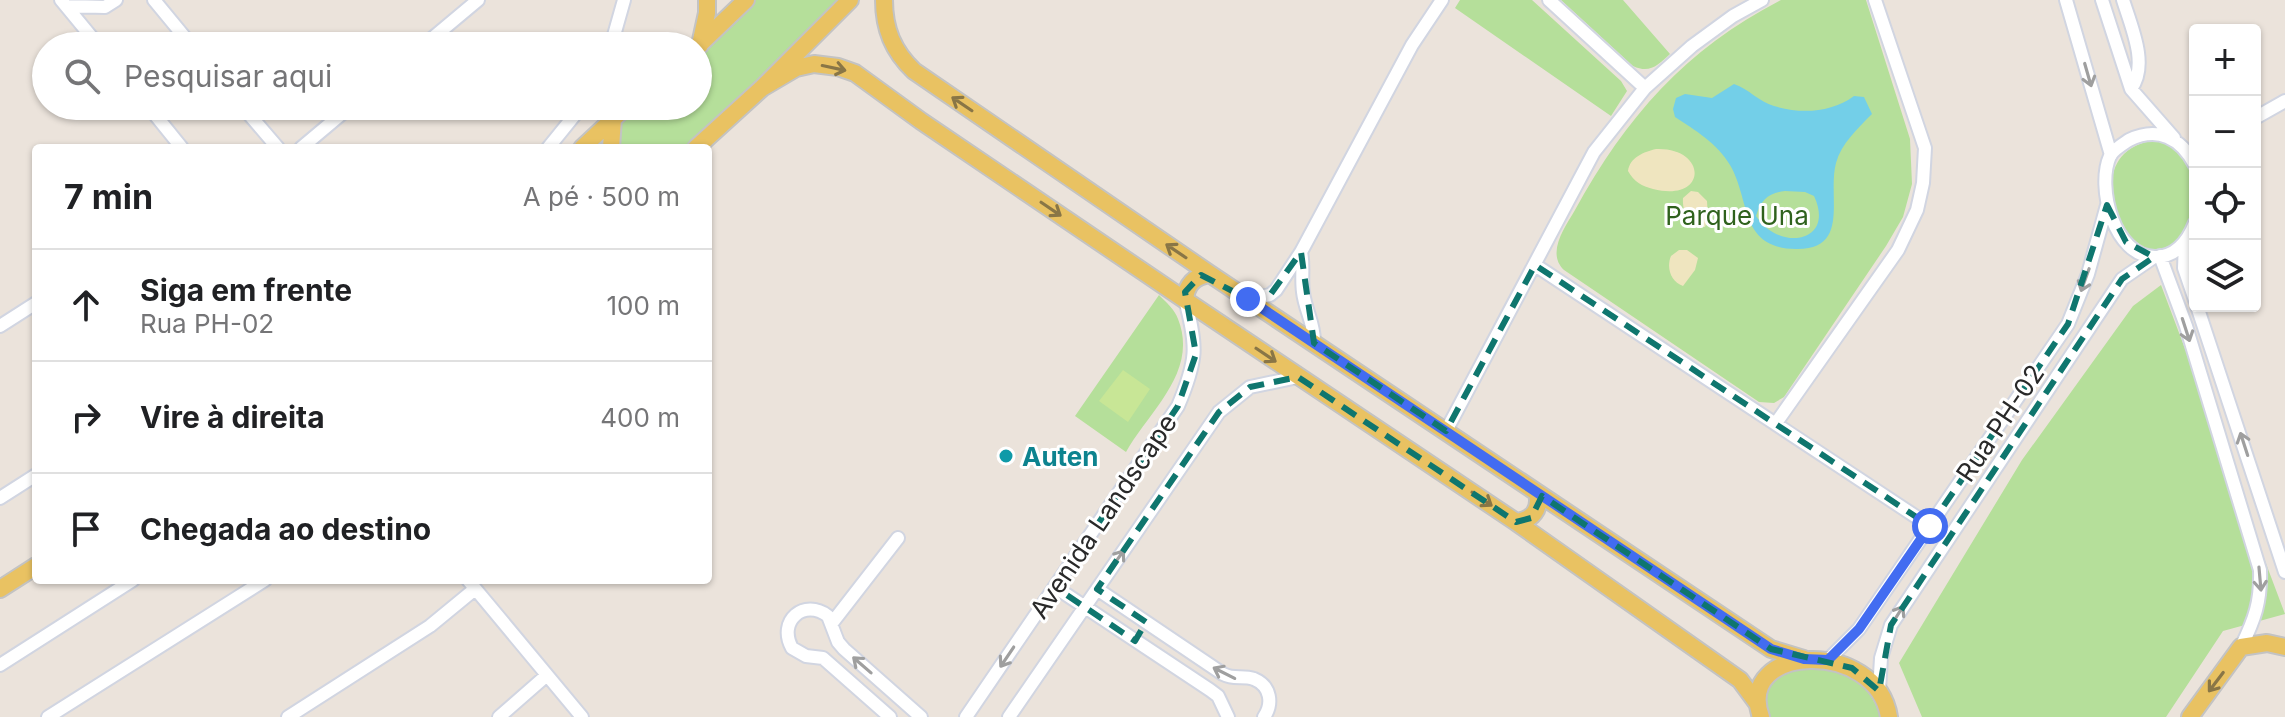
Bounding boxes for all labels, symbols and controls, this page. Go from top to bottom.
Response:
map controls [2189,24,2261,312]
button: + [2189,24,2261,96]
search box [32,32,712,120]
icon: search [60,54,104,98]
text: Pesquisar aqui [124,58,332,94]
one-way arrow [821,61,846,76]
one-way arrow [2082,62,2096,87]
one-way arrow [951,96,973,112]
button: − [2189,96,2261,168]
button: locate [2189,168,2261,240]
text: 7 min [64,176,153,217]
text: A pé · 500 m [523,181,680,212]
park label: Parque Una [1665,200,1809,231]
one-way arrow [1039,201,1061,217]
button: layers [2189,240,2261,312]
one-way arrow [1166,243,1188,259]
one-way arrow [2077,267,2091,291]
text: Siga em frente [140,272,352,308]
route end [1230,281,1266,317]
icon: ahead [64,283,108,327]
text: 100 m [607,290,680,321]
text: Rua PH-02 [140,308,274,339]
one-way arrow [2180,317,2195,342]
one-way arrow [1254,347,1276,363]
street label: Rua PH-02 [1950,359,2050,487]
icon: right [64,395,108,439]
text: Vire à direita [140,399,325,435]
text: 400 m [600,402,680,433]
street label: Avenida Landscape [1023,408,1183,624]
one-way arrow [2235,432,2250,457]
place label: Auten [1022,441,1099,472]
marker: Auten [997,447,1015,465]
one-way arrow [1470,492,1493,508]
icon: arrive [64,507,108,551]
route start [1912,508,1948,544]
text: Chegada ao destino [140,511,431,547]
one-way arrow [1109,550,1125,572]
one-way arrow [2252,565,2267,592]
one-way arrow [1889,605,1905,628]
one-way arrow [999,645,1015,668]
one-way arrow [853,657,873,675]
one-way arrow [1213,664,1236,680]
one-way arrow [2207,671,2224,692]

